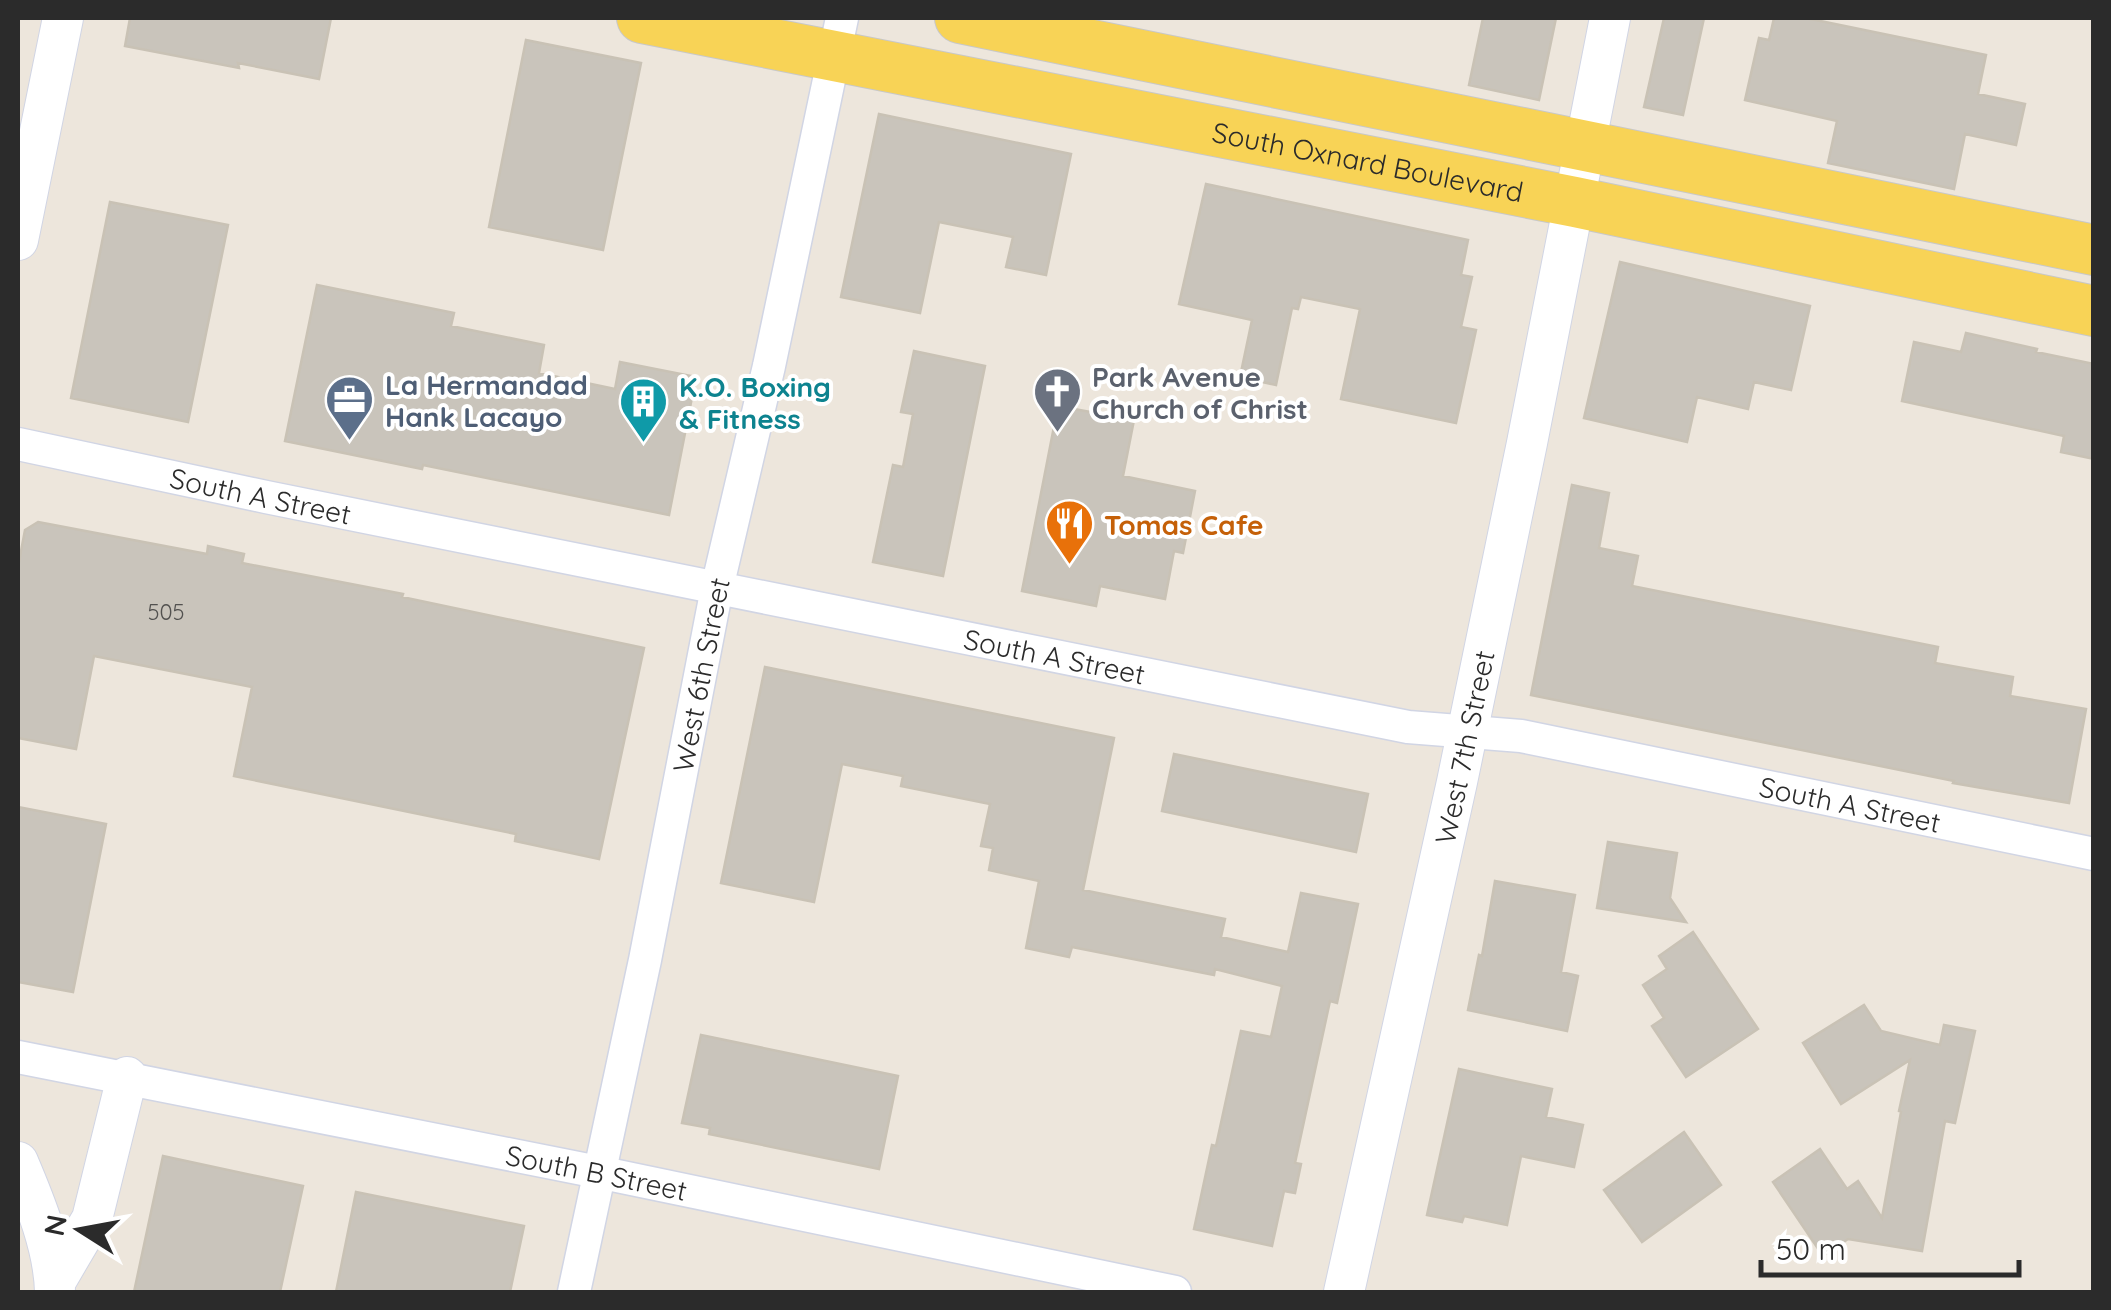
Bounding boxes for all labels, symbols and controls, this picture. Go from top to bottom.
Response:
street label: South Oxnard Boulevard [1210,113,1526,209]
place label: Park Avenue Church of Christ [1092,359,1308,426]
church icon: Park Avenue Church of Christ [1031,366,1083,434]
place label: La Hermandad Hank Lacayo [385,367,588,434]
place label: K.O. Boxing & Fitness [679,369,831,436]
office icon: La Hermandad Hank Lacayo [324,374,376,442]
building icon: K.O. Boxing & Fitness [618,376,670,444]
street label: South A Street [167,459,354,531]
restaurant icon: Tomas Cafe [1043,498,1095,566]
place label: Tomas Cafe [1104,507,1263,542]
street label: West 6th Street [664,574,736,775]
house number: 505 [147,598,185,626]
street label: South A Street [961,620,1148,691]
street label: West 7th Street [1426,647,1501,847]
street label: South A Street [1757,768,1944,839]
street label: South B Street [503,1137,690,1208]
north arrow [30,1180,130,1280]
text: N [36,1212,74,1239]
scale bar [1761,1215,2018,1277]
text: 50 m [1776,1230,1846,1268]

